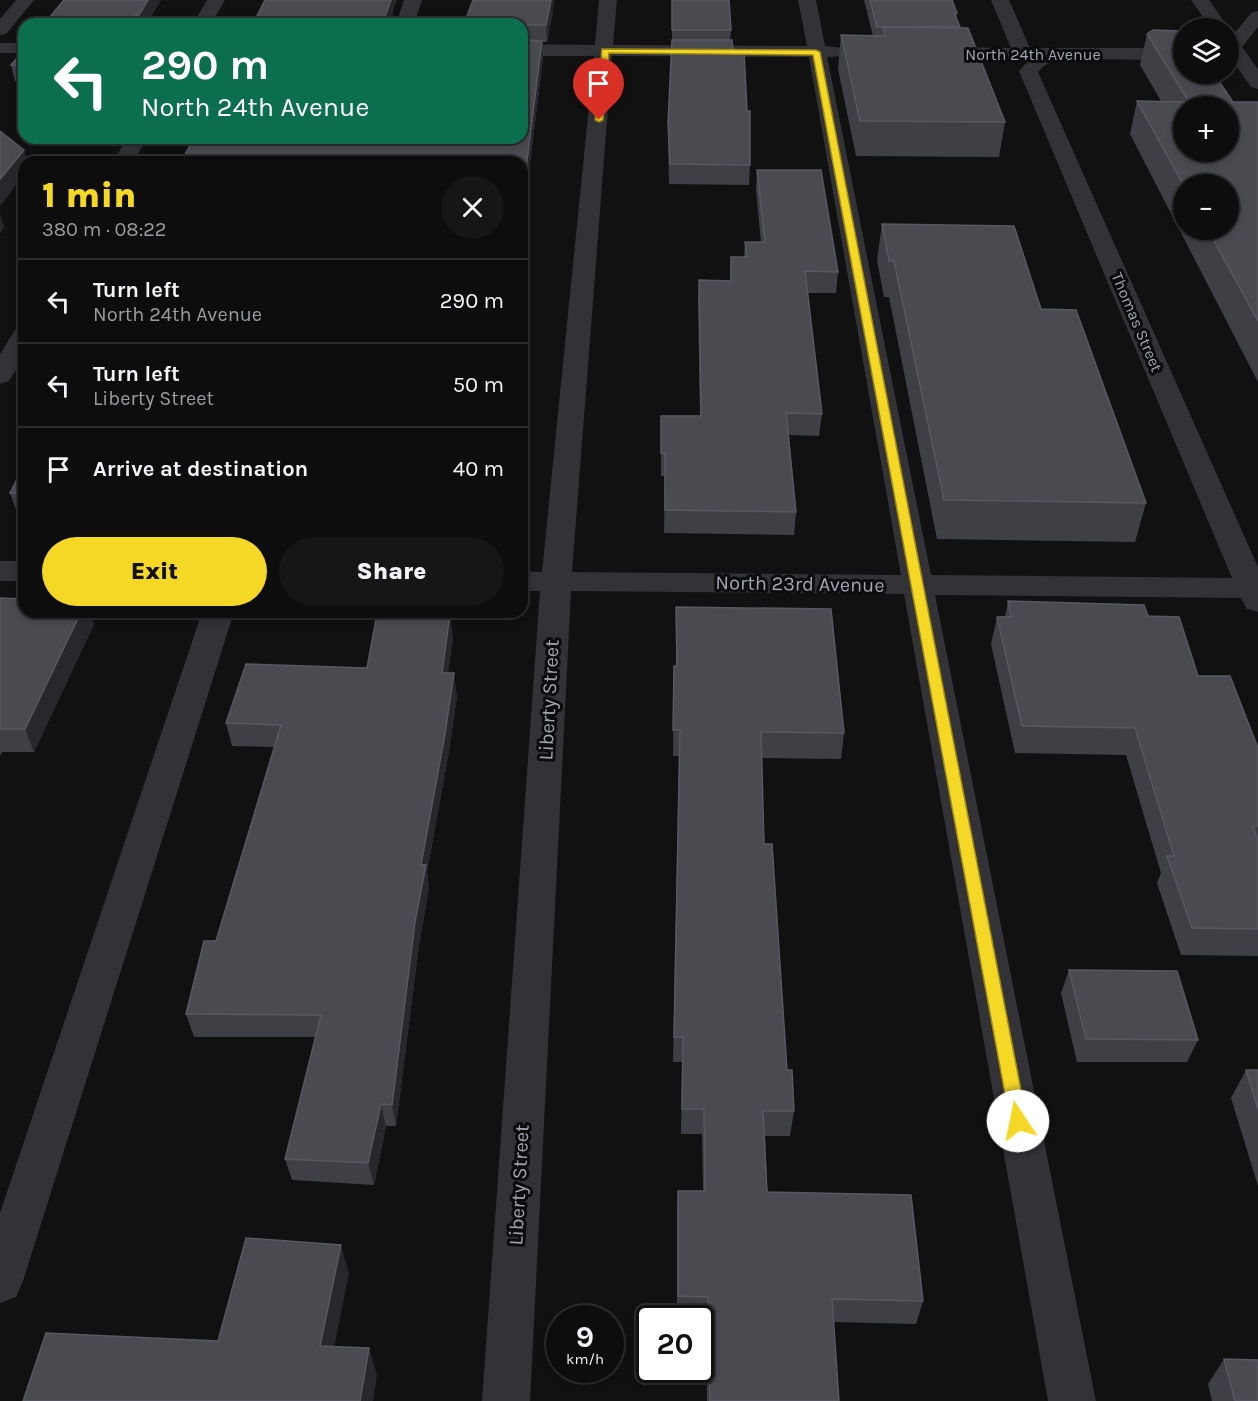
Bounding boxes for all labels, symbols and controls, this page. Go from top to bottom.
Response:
map controls [1173,18,1239,240]
button: layers [1173,18,1239,84]
text: 290 m [141,40,269,90]
icon: left [42,42,120,120]
street label: North 24th Avenue [965,45,1101,64]
pin [573,58,624,120]
icon: arrive [582,67,615,100]
text: North 24th Avenue [141,91,369,123]
button: + [1173,96,1239,162]
text: 1 min [42,174,136,216]
button: − [1173,174,1239,240]
button: close [441,176,504,239]
text: 380 m · 08:22 [42,218,166,241]
street label: Thomas Street [1107,269,1167,375]
text: Turn left [93,277,180,303]
icon: left [42,285,75,318]
text: 290 m [440,288,504,314]
text: North 24th Avenue [93,303,262,326]
text: Turn left [93,361,180,387]
icon: left [42,369,75,402]
text: 50 m [453,372,504,398]
text: Liberty Street [93,387,214,410]
icon: arrive [42,453,75,486]
text: Arrive at destination [93,456,308,482]
text: 40 m [453,456,504,482]
button: Exit [42,537,267,606]
button: Share [279,537,504,606]
street label: North 23rd Avenue [715,571,885,597]
street label: Liberty Street [534,638,564,761]
position arrow [986,1089,1050,1153]
street label: Liberty Street [504,1123,534,1246]
speed limit sign: 20 [636,1305,714,1383]
text: 9 [576,1319,594,1355]
text: km/h [566,1350,604,1368]

